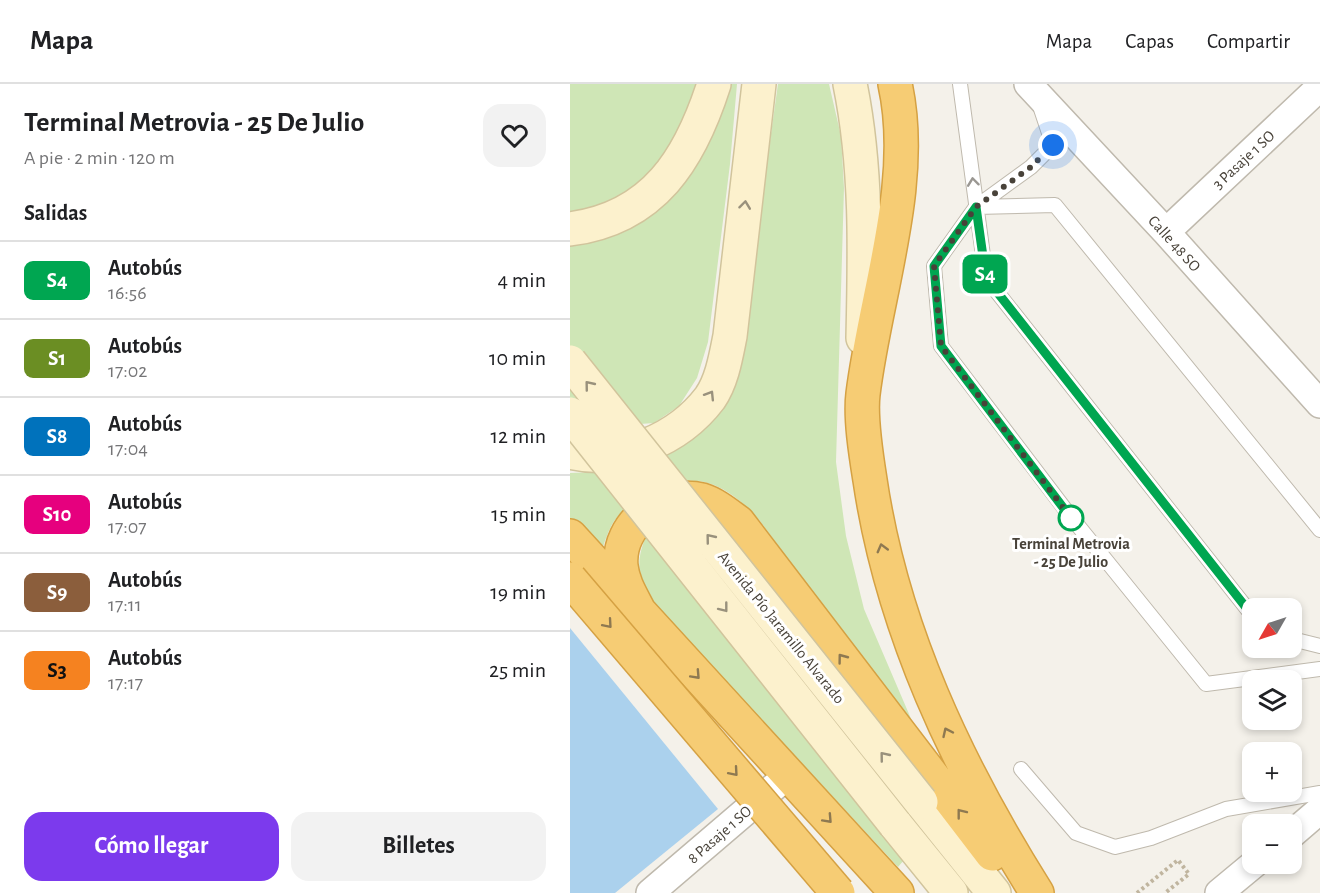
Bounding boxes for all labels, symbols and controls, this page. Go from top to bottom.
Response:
text: Mapa [30,27,93,55]
text: Mapa [1046,31,1092,52]
text: Capas [1125,31,1174,52]
text: Compartir [1207,31,1290,52]
button: heart [483,104,546,167]
text: Terminal Metrovia - 25 De Julio [24,109,364,137]
street label: 3 Pasaje 1 SO [1210,127,1278,193]
your location [1038,130,1068,160]
text: A pie · 2 min · 120 m [24,148,175,168]
one-way arrow [967,177,980,186]
one-way arrow [739,200,751,210]
text: Salidas [24,202,87,224]
street label: Calle 48 SO [1145,213,1203,275]
line badge: S4 [958,254,1012,294]
text: Autobús [108,257,182,279]
text: S4 [974,264,996,285]
text: 4 min [498,269,546,291]
text: S4 [46,270,68,291]
text: 16:56 [108,283,147,303]
text: Autobús [108,335,182,357]
text: 10 min [489,347,546,369]
text: S1 [48,348,66,369]
text: 17:02 [108,361,147,381]
one-way arrow [585,381,596,392]
one-way arrow [702,391,714,401]
text: Autobús [108,413,182,435]
text: 12 min [491,425,546,447]
text: S8 [47,426,67,447]
text: 17:04 [108,439,148,459]
text: Autobús [108,491,182,513]
text: 15 min [491,503,546,525]
text: S10 [43,504,71,525]
marker: Terminal Metrovia - 25 De Julio [1058,505,1084,531]
text: 17:07 [108,517,147,537]
one-way arrow [707,534,718,545]
place label: Terminal Metrovia - 25 De Julio [1012,536,1130,570]
one-way arrow [877,543,890,553]
street label: Avenida Pío Jaramillo Alvarado [715,549,848,707]
text: Autobús [108,569,182,591]
text: 19 min [490,581,546,603]
text: S9 [47,582,67,603]
text: 17:11 [108,595,142,615]
north arrow [1242,598,1302,658]
map controls [1242,598,1302,874]
one-way arrow [716,601,727,612]
one-way arrow [600,617,611,628]
text: Autobús [108,647,182,669]
one-way arrow [838,654,849,665]
text: 25 min [489,659,546,681]
text: S3 [47,660,67,681]
one-way arrow [689,668,700,679]
button: layers [1242,670,1302,730]
text: 17:17 [108,673,143,693]
one-way arrow [943,727,955,738]
button: + [1242,742,1302,802]
one-way arrow [881,752,892,763]
one-way arrow [727,765,738,776]
street label: 8 Pasaje 1 SO [685,803,755,867]
one-way arrow [957,809,968,820]
one-way arrow [821,811,832,822]
button: Cómo llegar [24,812,279,881]
button: Billetes [291,812,546,881]
button: − [1242,814,1302,874]

